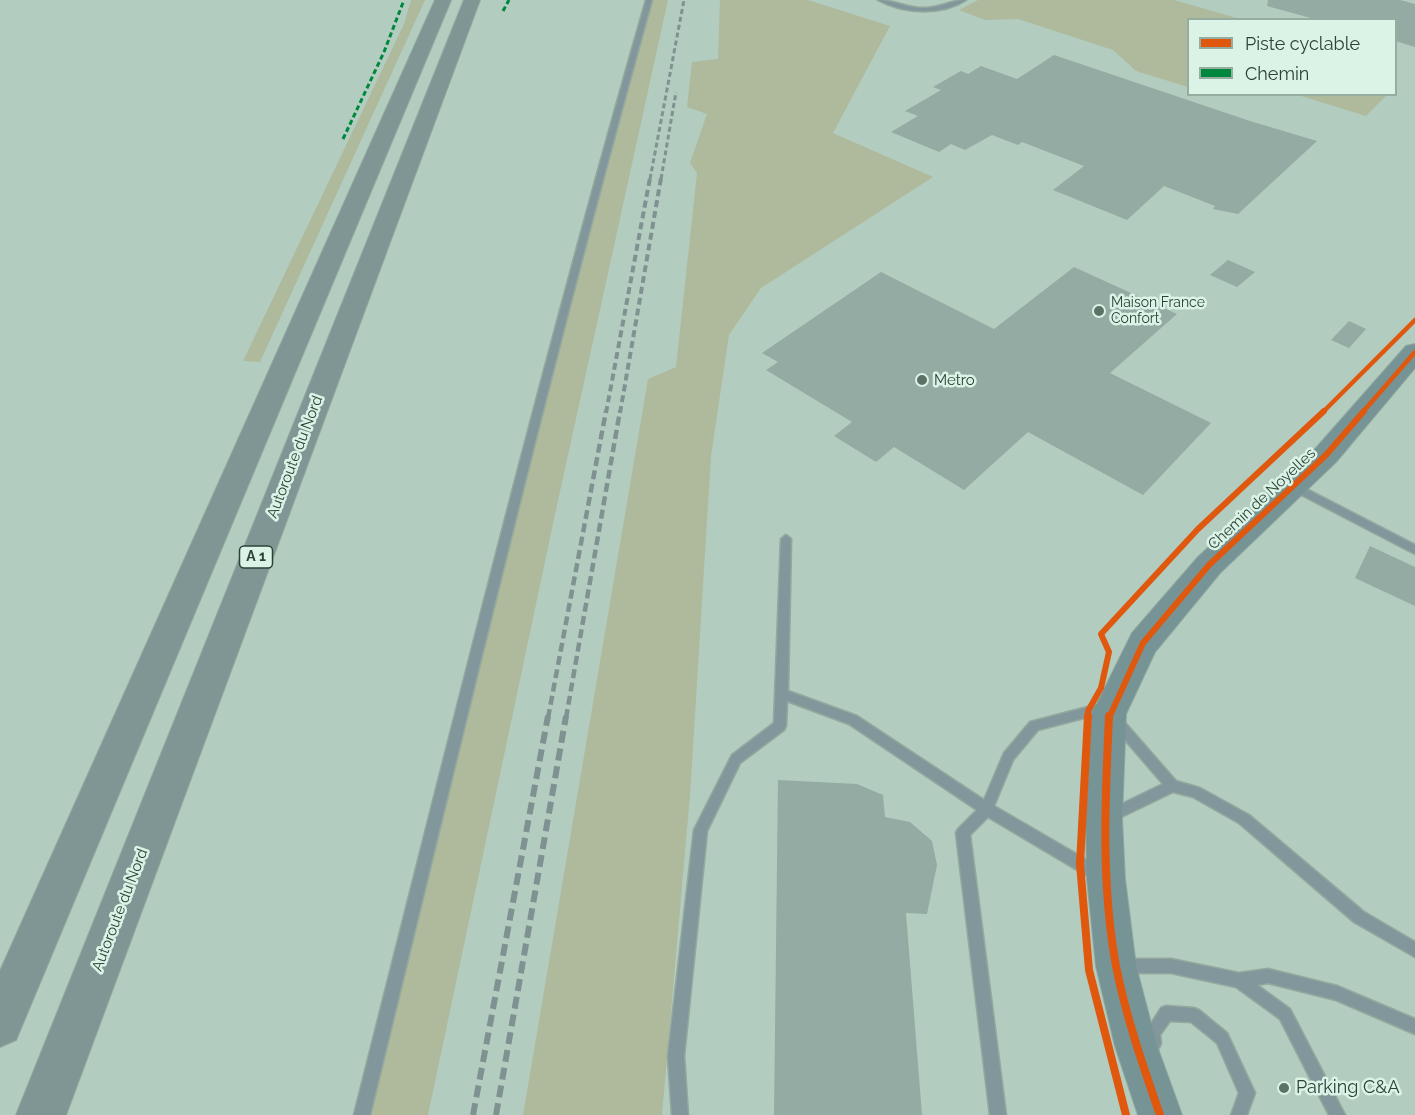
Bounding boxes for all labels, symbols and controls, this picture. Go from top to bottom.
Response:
legend [1187,18,1397,96]
text: Piste cyclable [1245,33,1360,54]
text: Chemin [1245,63,1309,84]
place label: Maison France Confort [1111,295,1205,328]
marker: Maison France Confort [1092,304,1106,318]
place label: Metro [934,371,975,389]
marker: Metro [915,373,929,387]
street label: Autoroute du Nord [263,393,327,521]
street label: Chemin de Noyelles [1205,445,1319,553]
road number: A 1 [240,546,272,568]
street label: Autoroute du Nord [88,846,152,974]
place label: Parking C&A [1296,1077,1400,1099]
marker: Parking C&A [1277,1081,1291,1095]

